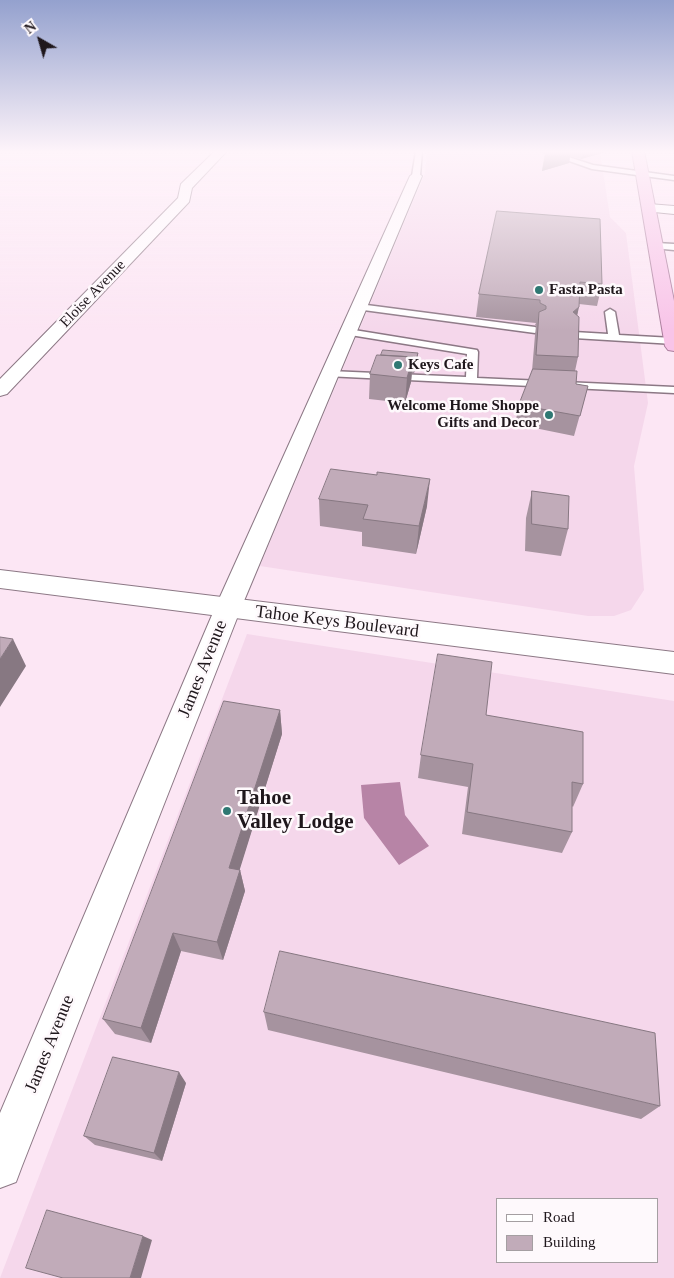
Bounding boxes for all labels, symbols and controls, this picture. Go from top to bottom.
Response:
north arrow [15,15,65,65]
text: N [22,19,39,37]
street label: Eloise Avenue [56,257,130,331]
place label: Fasta Pasta [549,281,623,299]
marker: Fasta Pasta [533,284,545,296]
place label: Keys Cafe [408,356,473,374]
marker: Keys Cafe [392,359,404,371]
place label: Welcome Home Shoppe Gifts and Decor [387,397,539,432]
marker: Welcome Home Shoppe Gifts and Decor [543,409,555,421]
street label: Tahoe Keys Boulevard [254,601,420,643]
street label: James Avenue [174,617,232,721]
place label: Tahoe Valley Lodge [237,786,353,836]
marker: Tahoe Valley Lodge [221,805,233,817]
street label: James Avenue [21,992,79,1096]
legend [497,1198,659,1263]
text: Road [543,1209,575,1225]
text: Building [543,1234,596,1250]

